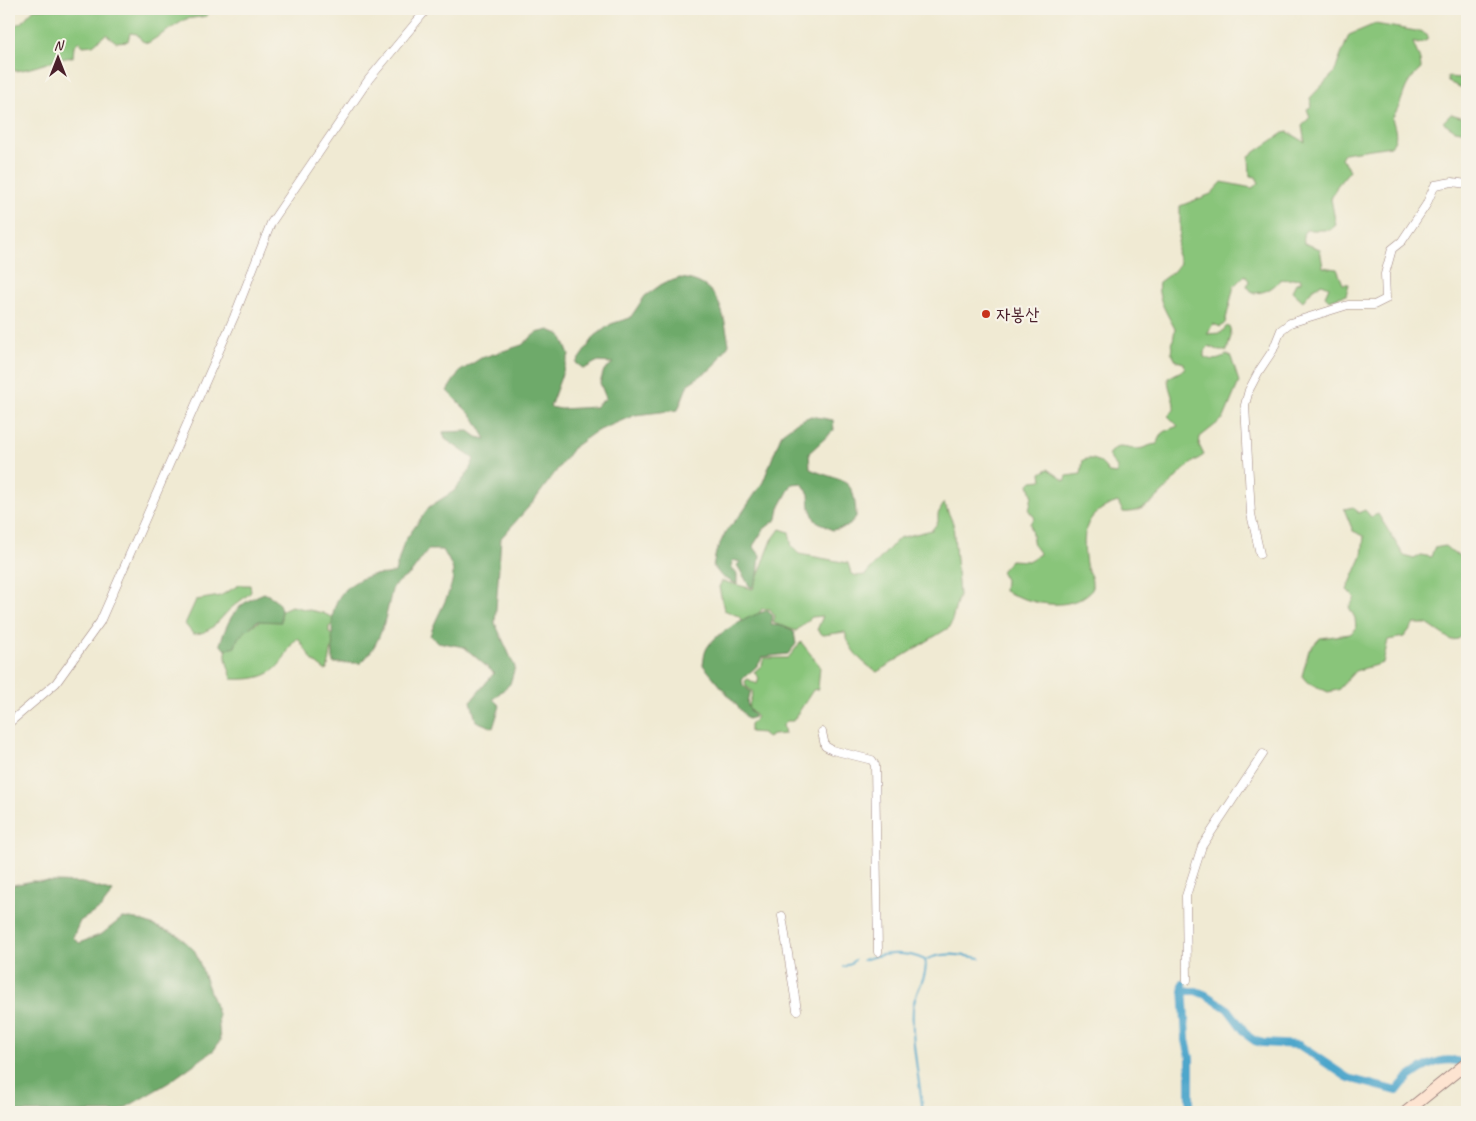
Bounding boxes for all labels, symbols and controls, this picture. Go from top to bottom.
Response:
north arrow [32,32,82,82]
text: N [54,37,65,54]
place label: 자봉산 [996,303,1040,325]
marker: 자봉산 [980,308,992,320]

